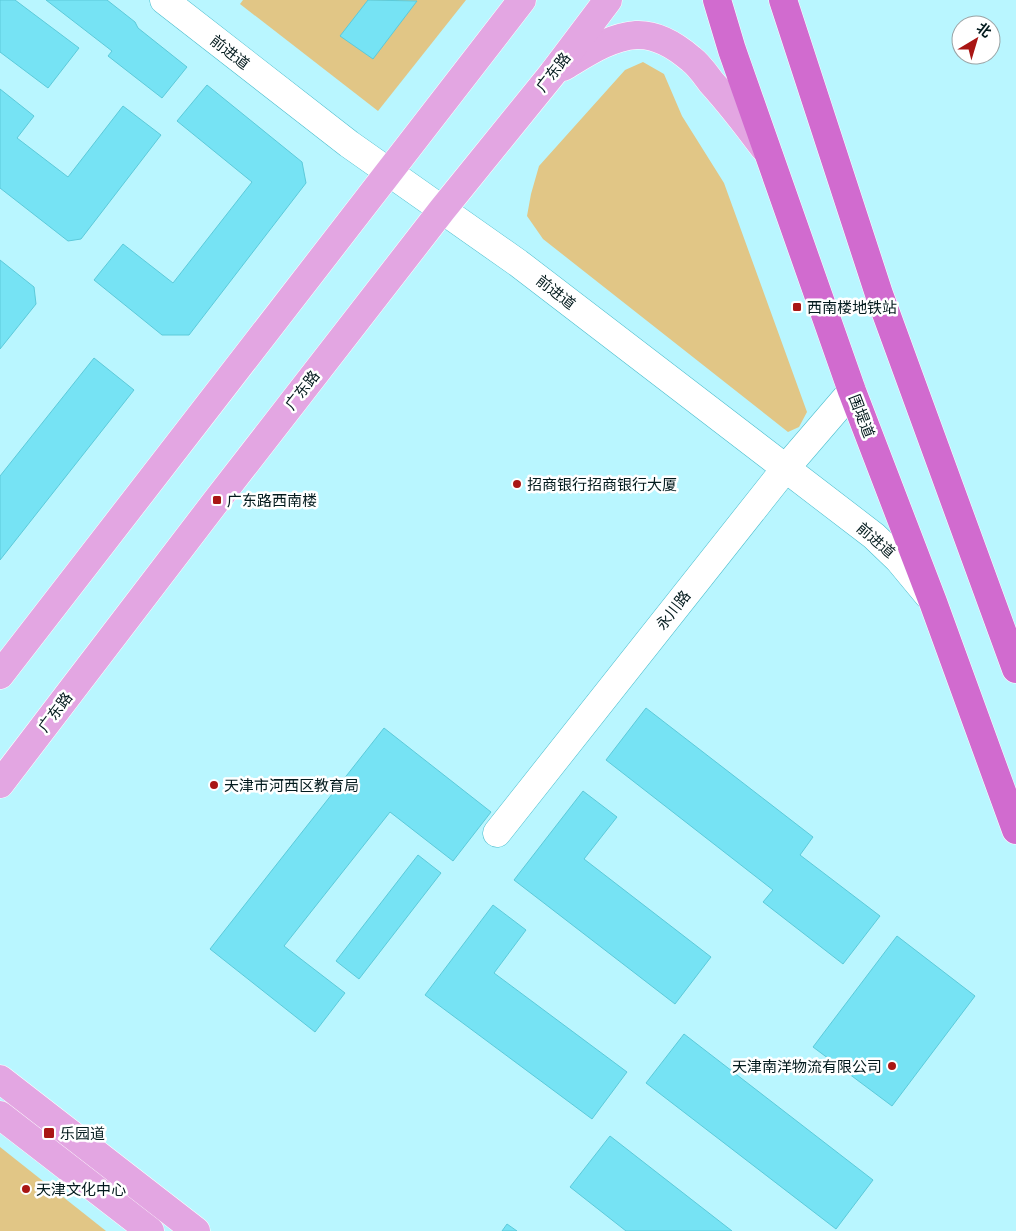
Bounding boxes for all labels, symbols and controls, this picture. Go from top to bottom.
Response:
north arrow [951,15,1001,65]
text: 北 [973,18,995,41]
street label: 前进道 [206,31,254,73]
street label: 广东路 [532,48,574,96]
street label: 前进道 [532,271,580,313]
place label: 西南楼地铁站 [807,298,897,317]
marker: 西南楼地铁站 [791,301,803,313]
street label: 广东路 [281,366,323,414]
street label: 围堤道 [845,392,879,440]
place label: 招商银行招商银行大厦 [527,475,677,494]
marker: 招商银行招商银行大厦 [511,478,523,490]
place label: 广东路西南楼 [227,491,317,510]
marker: 广东路西南楼 [211,494,223,506]
street label: 前进道 [853,518,899,562]
street label: 永川路 [652,586,694,634]
street label: 广东路 [34,688,76,736]
place label: 天津市河西区教育局 [224,776,359,795]
marker: 天津市河西区教育局 [208,779,220,791]
place label: 天津南洋物流有限公司 [732,1057,882,1076]
marker: 天津南洋物流有限公司 [886,1060,898,1072]
place label: 乐园道 [60,1124,105,1143]
marker: 乐园道 [42,1126,56,1140]
place label: 天津文化中心 [36,1180,126,1199]
marker: 天津文化中心 [20,1183,32,1195]

